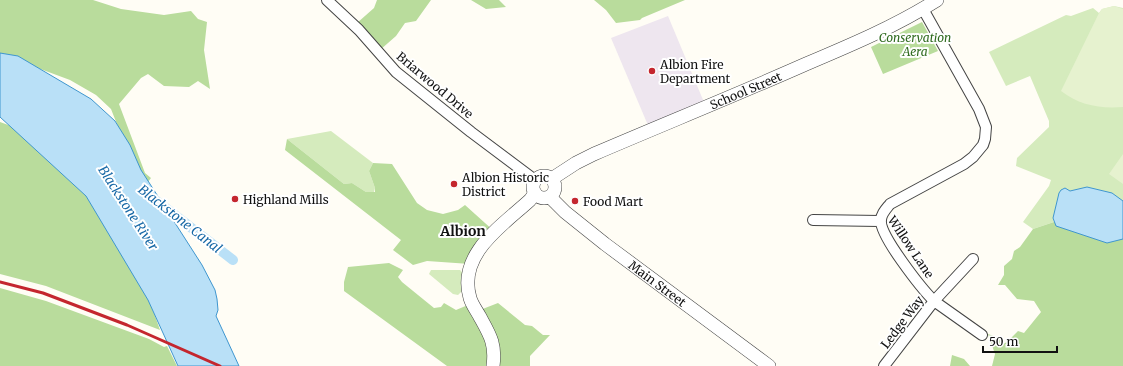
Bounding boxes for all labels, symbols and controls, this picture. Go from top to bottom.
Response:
park label: Conservation Aera [879,30,951,59]
street label: Briarwood Drive [394,49,476,121]
place label: Albion Fire Department [659,57,731,86]
marker: Albion Fire Department [647,66,657,76]
street label: School Street [707,68,784,112]
water label: Blackstone River [94,163,162,254]
place label: Albion Historic District [461,170,549,199]
marker: Albion Historic District [449,179,459,189]
water label: Blackstone Canal [135,181,225,257]
place label: Highland Mills [243,192,329,207]
marker: Highland Mills [230,194,240,204]
place label: Food Mart [583,194,643,209]
marker: Food Mart [570,196,580,206]
street label: Willow Lane [884,212,937,281]
district label: Albion [439,222,486,240]
street label: Main Street [626,257,689,309]
street label: Ledge Way [877,293,927,351]
scale bar [983,328,1057,354]
text: 50 m [989,334,1018,349]

